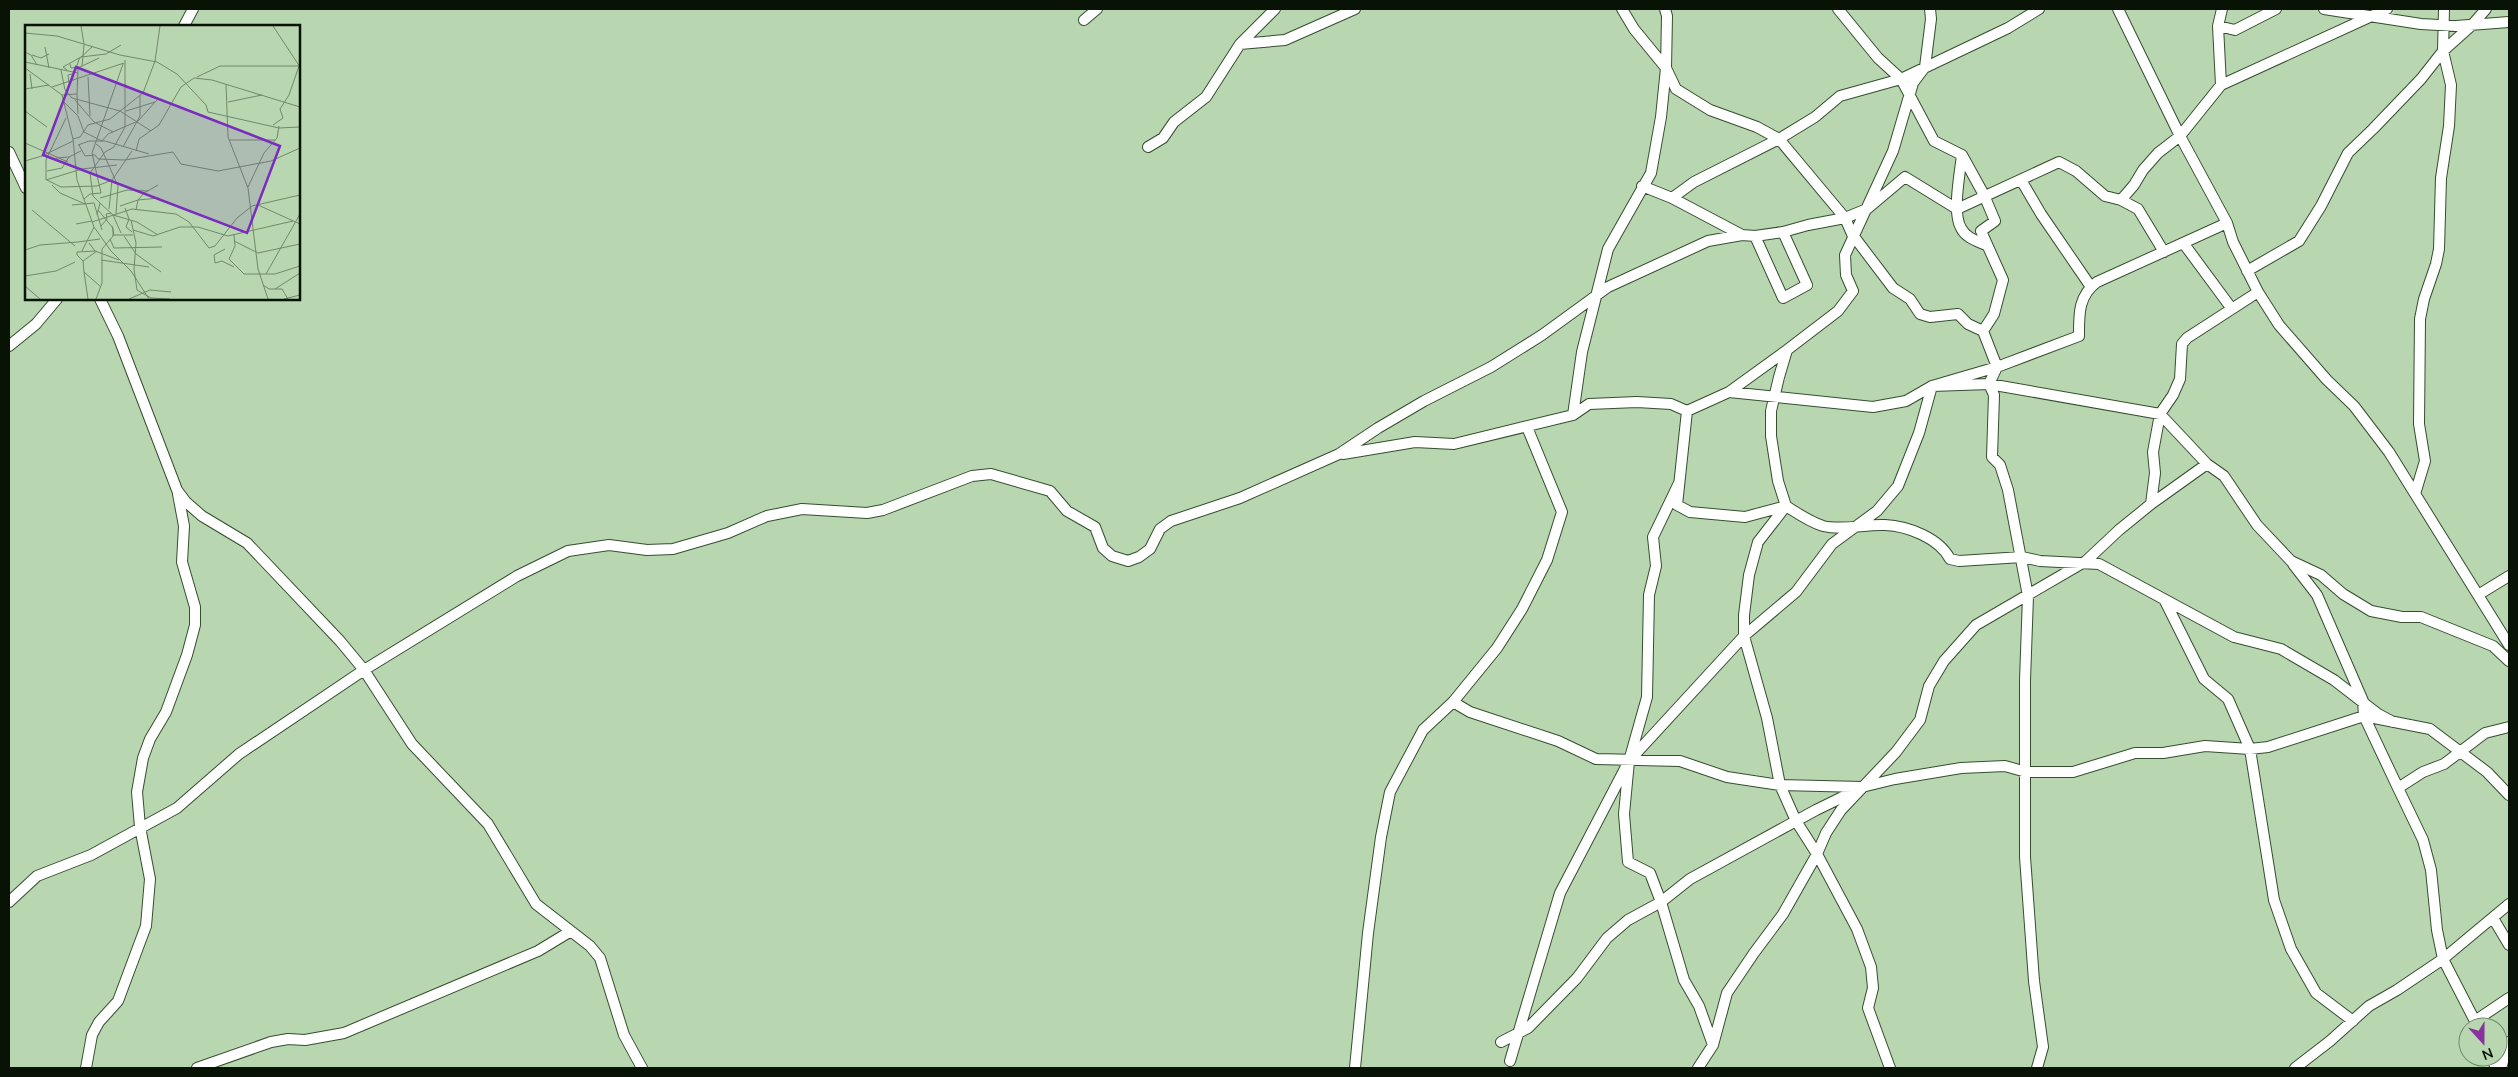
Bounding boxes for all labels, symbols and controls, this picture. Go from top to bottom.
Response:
inset map [25,25,300,300]
north arrow [2458,1017,2508,1067]
text: N [2479,1044,2496,1064]

